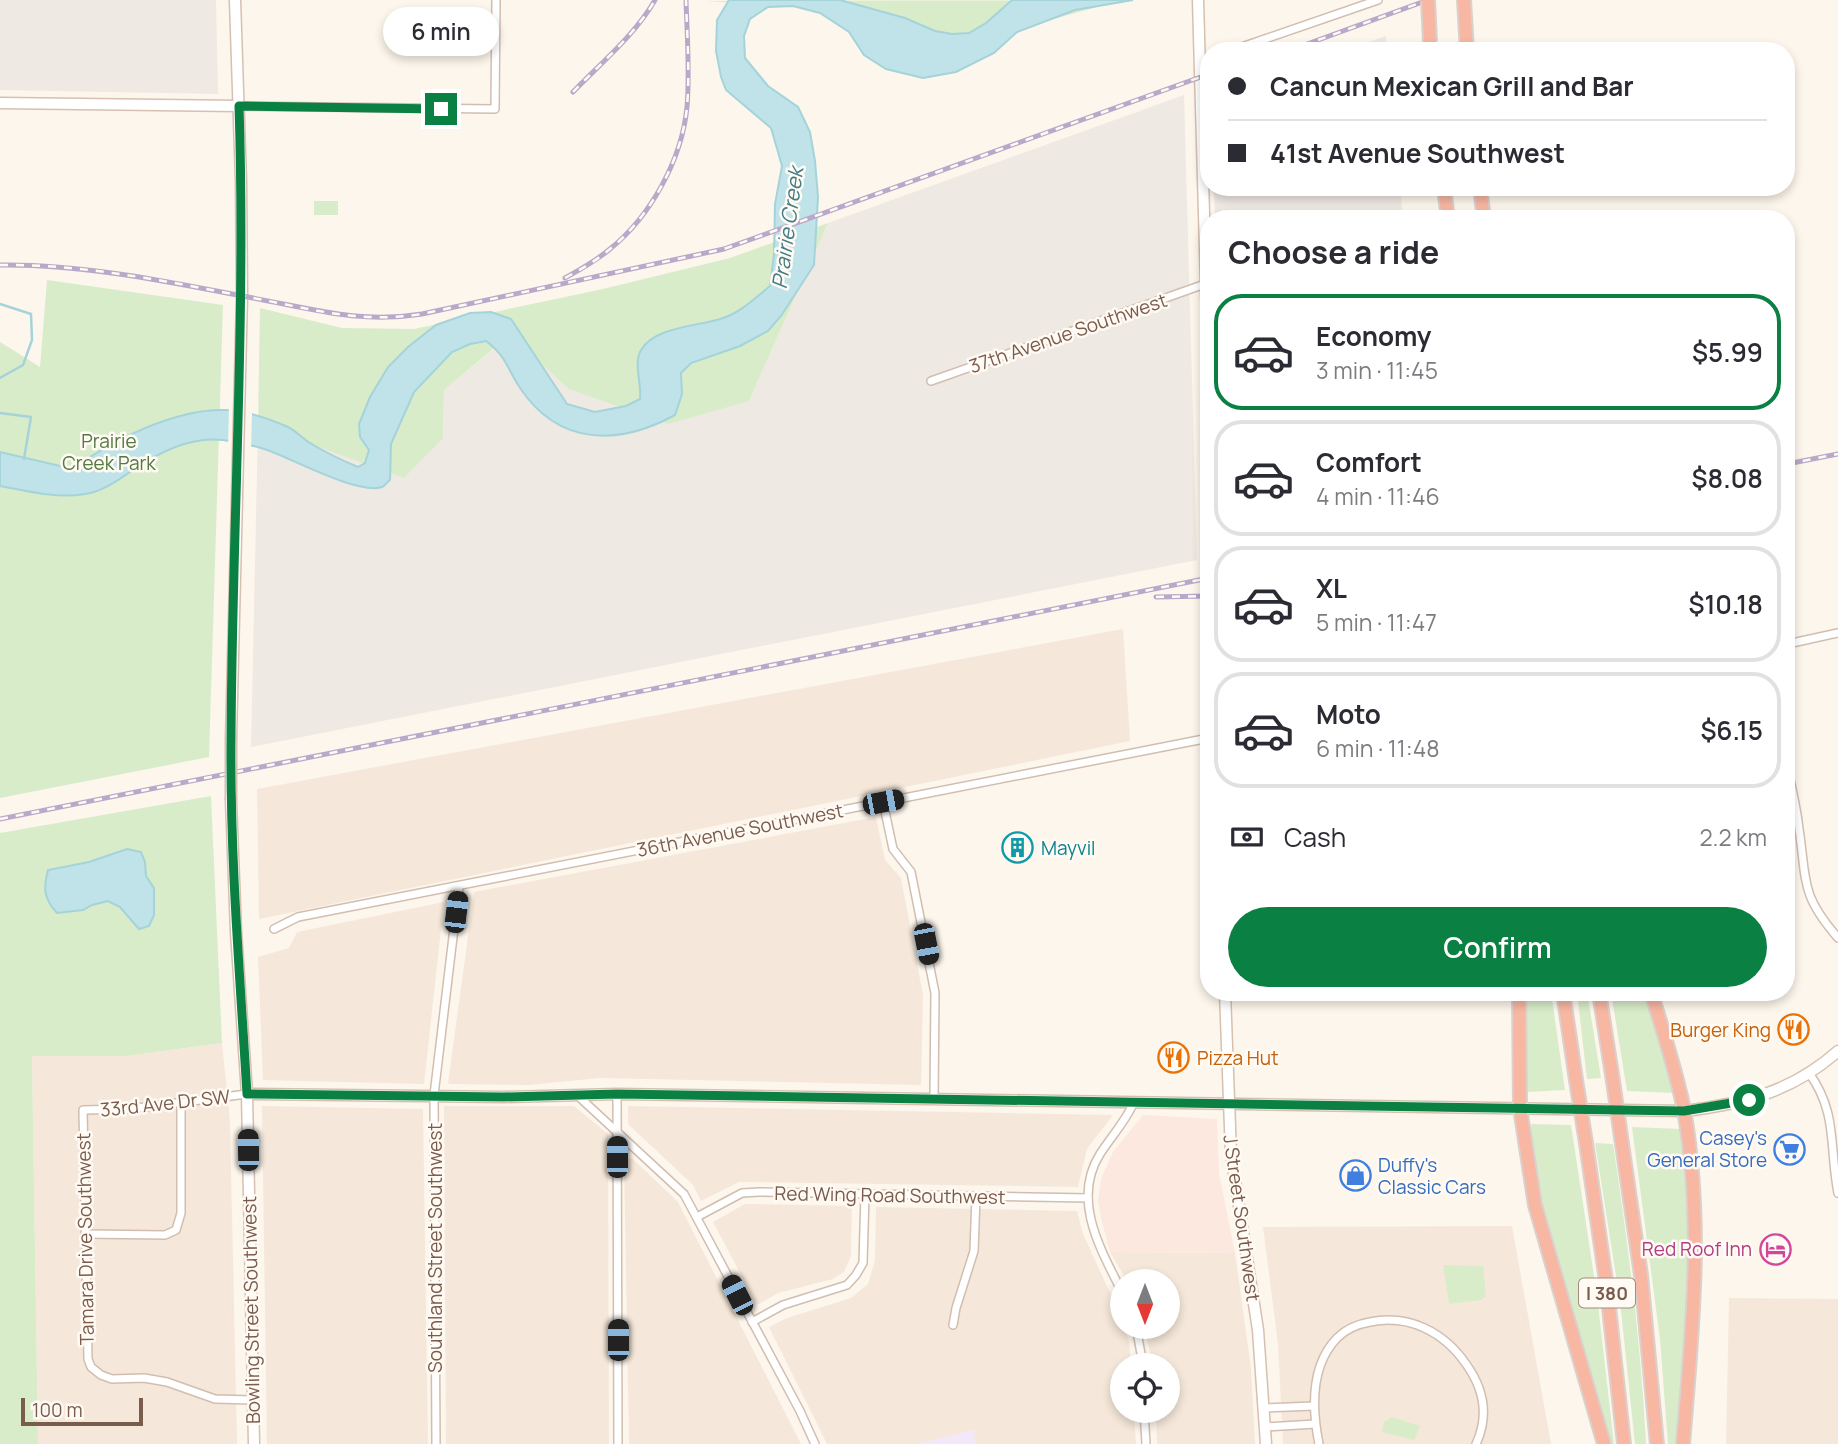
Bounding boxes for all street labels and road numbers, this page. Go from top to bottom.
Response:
street label: 37th Avenue Southwest [966,287,1170,379]
street label: 36th Avenue Southwest [635,797,845,863]
street label: 33rd Ave Dr SW [99,1083,232,1123]
street label: Southland Street Southwest [422,1123,448,1373]
street label: Tamara Drive Southwest [70,1133,100,1345]
street label: J Street Southwest [1217,1133,1267,1303]
street label: Red Wing Road Southwest [774,1180,1006,1210]
street label: Bowling Street Southwest [236,1196,266,1424]
road number: I 380 [1579,1278,1635,1308]

